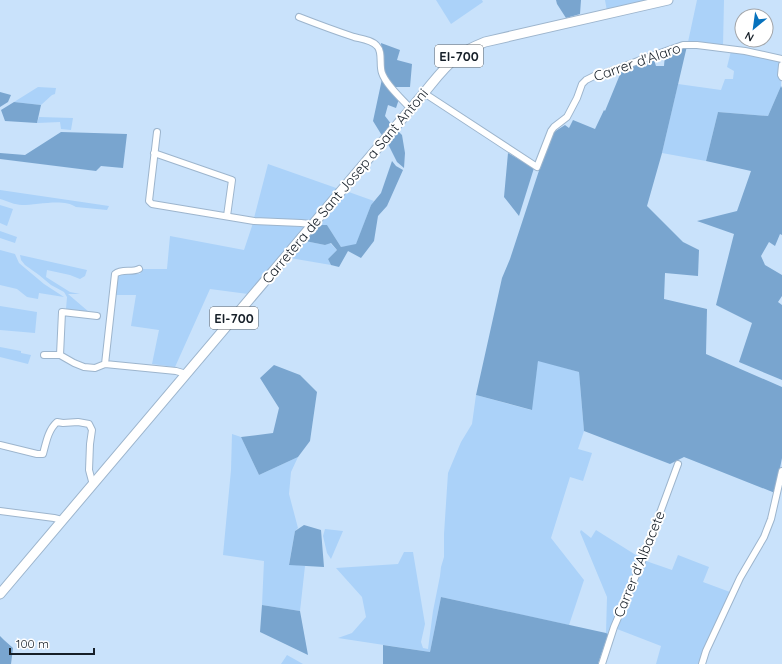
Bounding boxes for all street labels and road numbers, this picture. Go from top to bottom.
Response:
street label: Carrer d'Alaro [591,39,683,85]
road number: EI-700 [435,45,483,67]
street label: Carretera de Sant Josep a Sant Antoni [258,85,432,287]
road number: EI-700 [210,307,258,329]
street label: Carrer d'Albacete [609,508,669,620]

